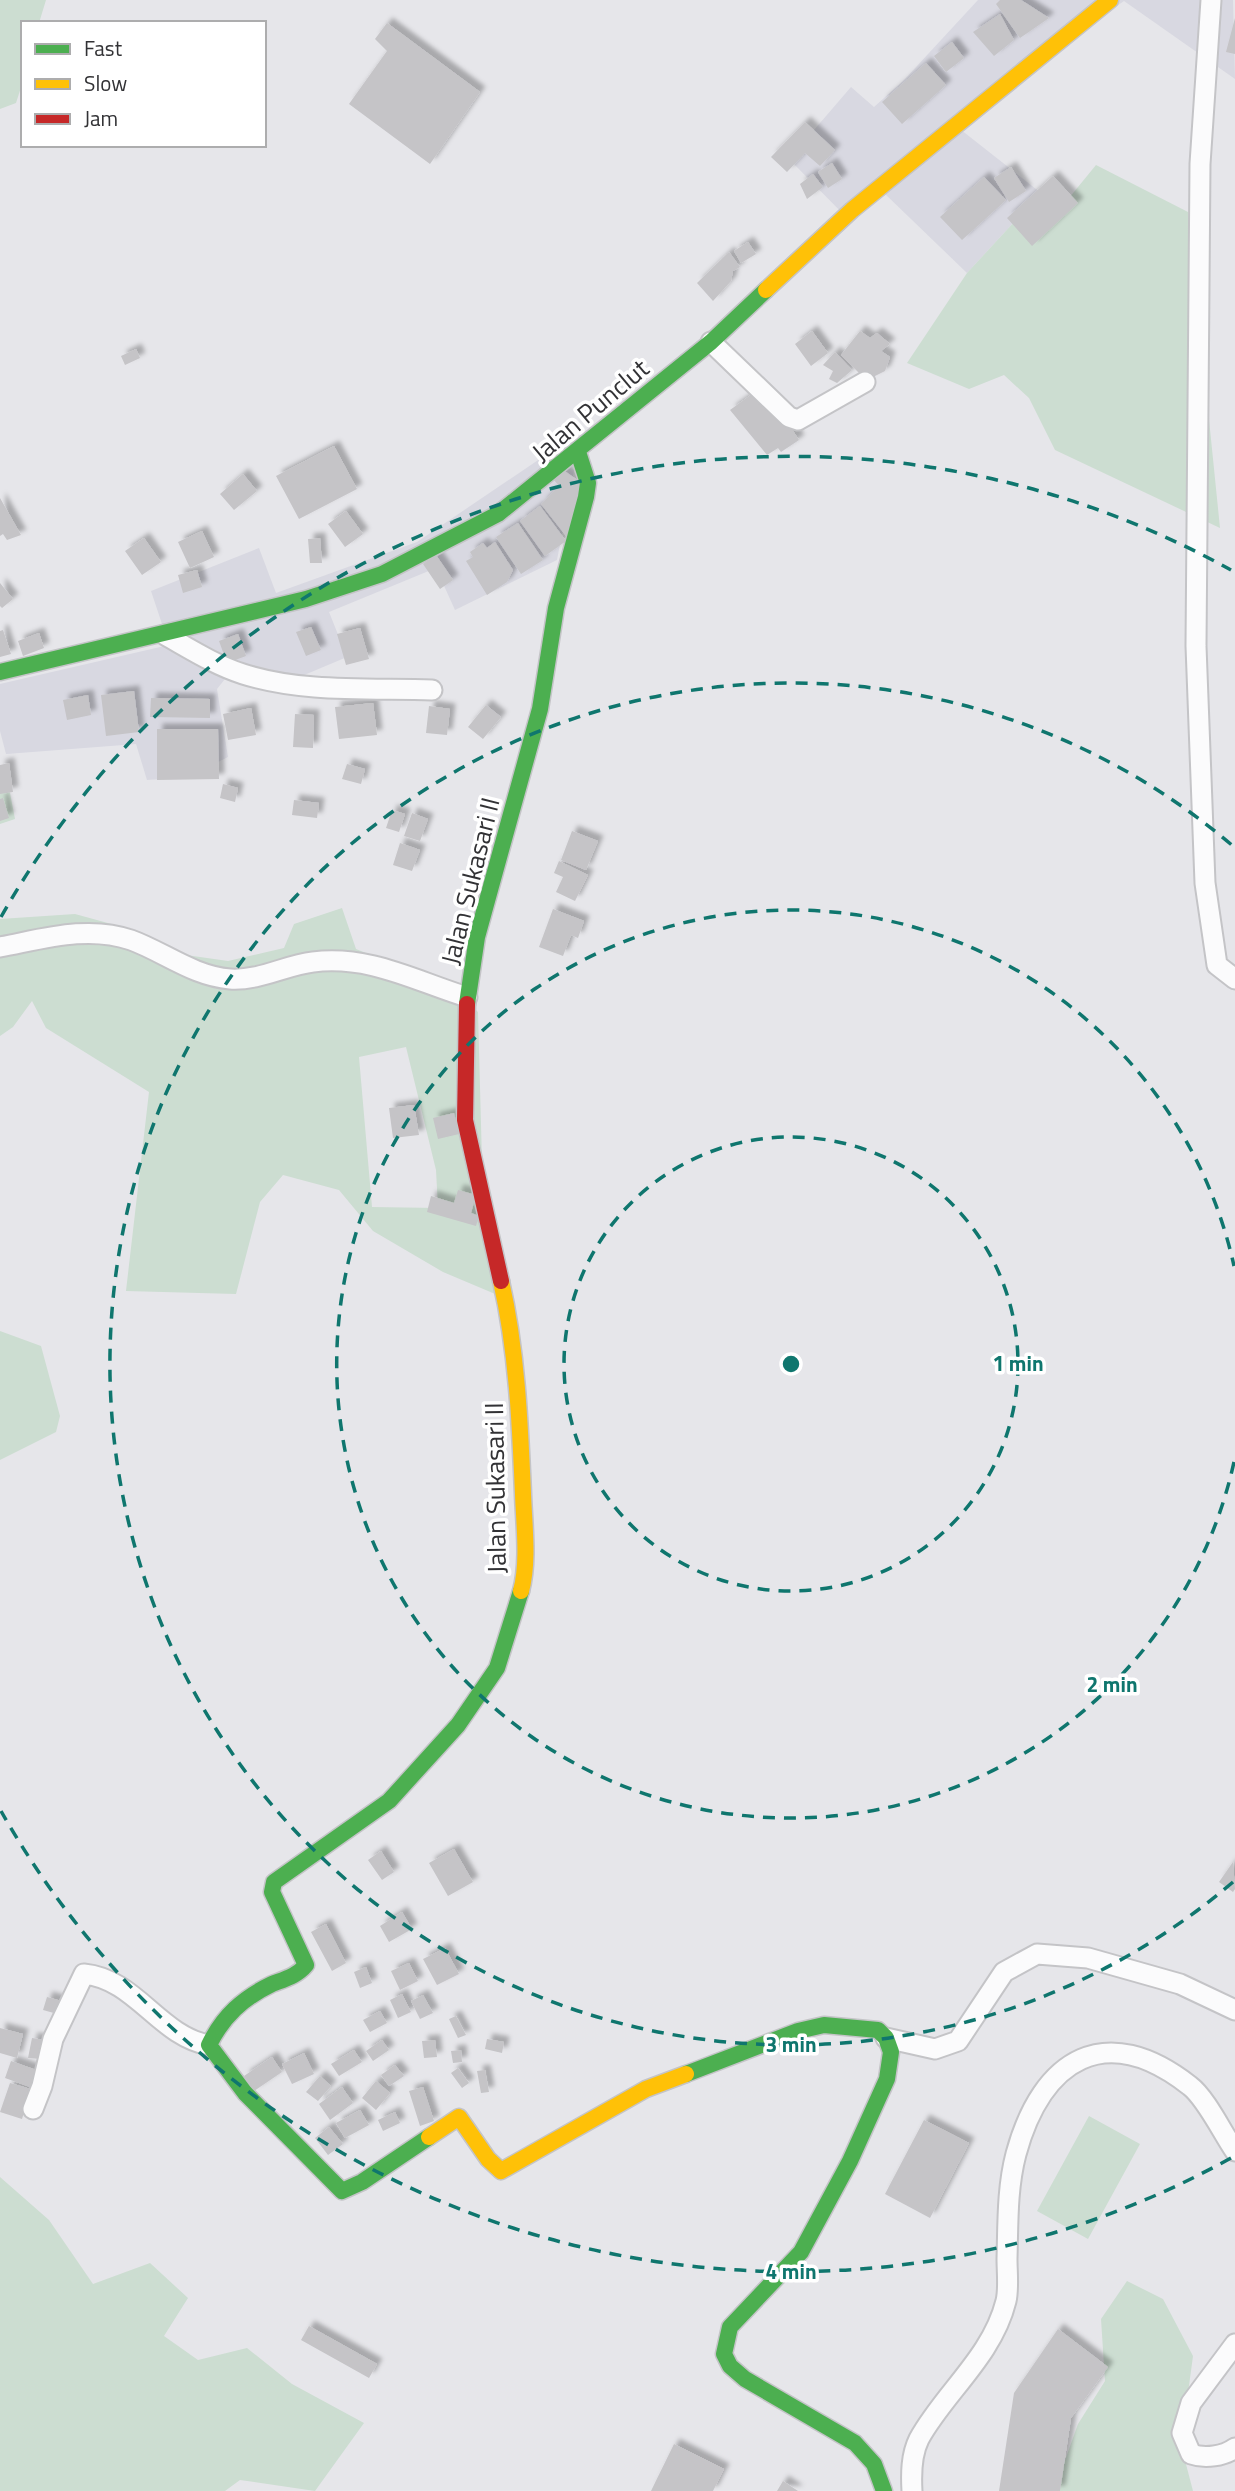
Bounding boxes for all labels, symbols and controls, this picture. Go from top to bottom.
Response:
legend [21,21,266,147]
text: Fast [84,32,123,64]
text: Slow [84,67,127,99]
text: Jam [84,102,118,134]
street label: Jalan Punclut [523,349,657,471]
street label: Jalan Sukasari II [430,793,510,969]
text: 1 min [992,1347,1044,1379]
centre of rings [779,1352,803,1376]
street label: Jalan Sukasari II [474,1402,516,1574]
text: 2 min [1086,1668,1138,1700]
text: 3 min [765,2028,817,2060]
text: 4 min [765,2255,817,2287]

